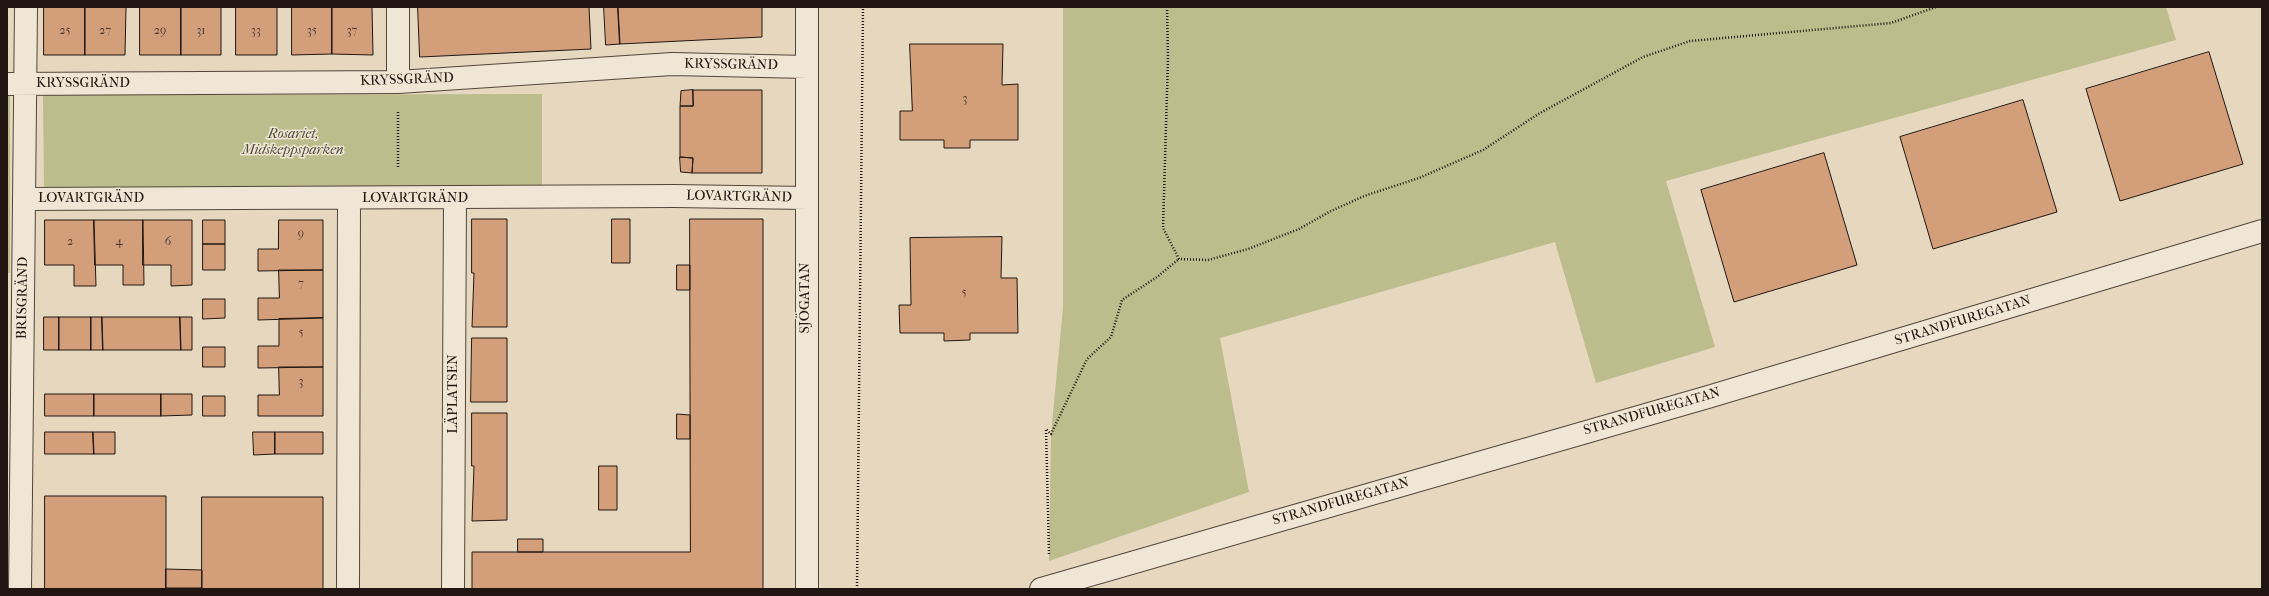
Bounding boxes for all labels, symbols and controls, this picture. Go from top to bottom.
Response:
house number: 25 [59,24,71,38]
house number: 27 [99,24,111,38]
house number: 29 [154,24,166,38]
house number: 31 [196,24,206,38]
house number: 33 [251,24,261,38]
house number: 35 [307,24,317,38]
house number: 37 [347,24,357,38]
street label: KRYSSGRÄND [684,56,778,74]
street label: KRYSSGRÄND [360,70,454,90]
street label: KRYSSGRÄND [36,76,130,92]
house number: 3 [963,92,967,106]
park label: Rosariet, Midskeppsparken [242,127,344,160]
street label: LOVARTGRÄND [686,188,792,206]
street label: LOVARTGRÄND [38,191,144,207]
street label: LOVARTGRÄND [362,191,468,207]
house number: 9 [298,227,304,241]
house number: 2 [67,235,73,249]
house number: 4 [115,235,123,249]
house number: 6 [165,235,171,249]
street label: BRISGRÄND [14,257,32,339]
street label: SJÖGATAN [798,263,814,333]
house number: 7 [298,277,304,291]
house number: 5 [961,286,967,300]
street label: STRANDFUREGATAN [1893,292,2033,350]
house number: 5 [298,326,304,340]
street label: LÄPLATSEN [446,354,462,434]
house number: 3 [299,375,303,389]
street label: STRANDFUREGATAN [1582,384,1722,440]
street label: STRANDFUREGATAN [1271,474,1411,530]

